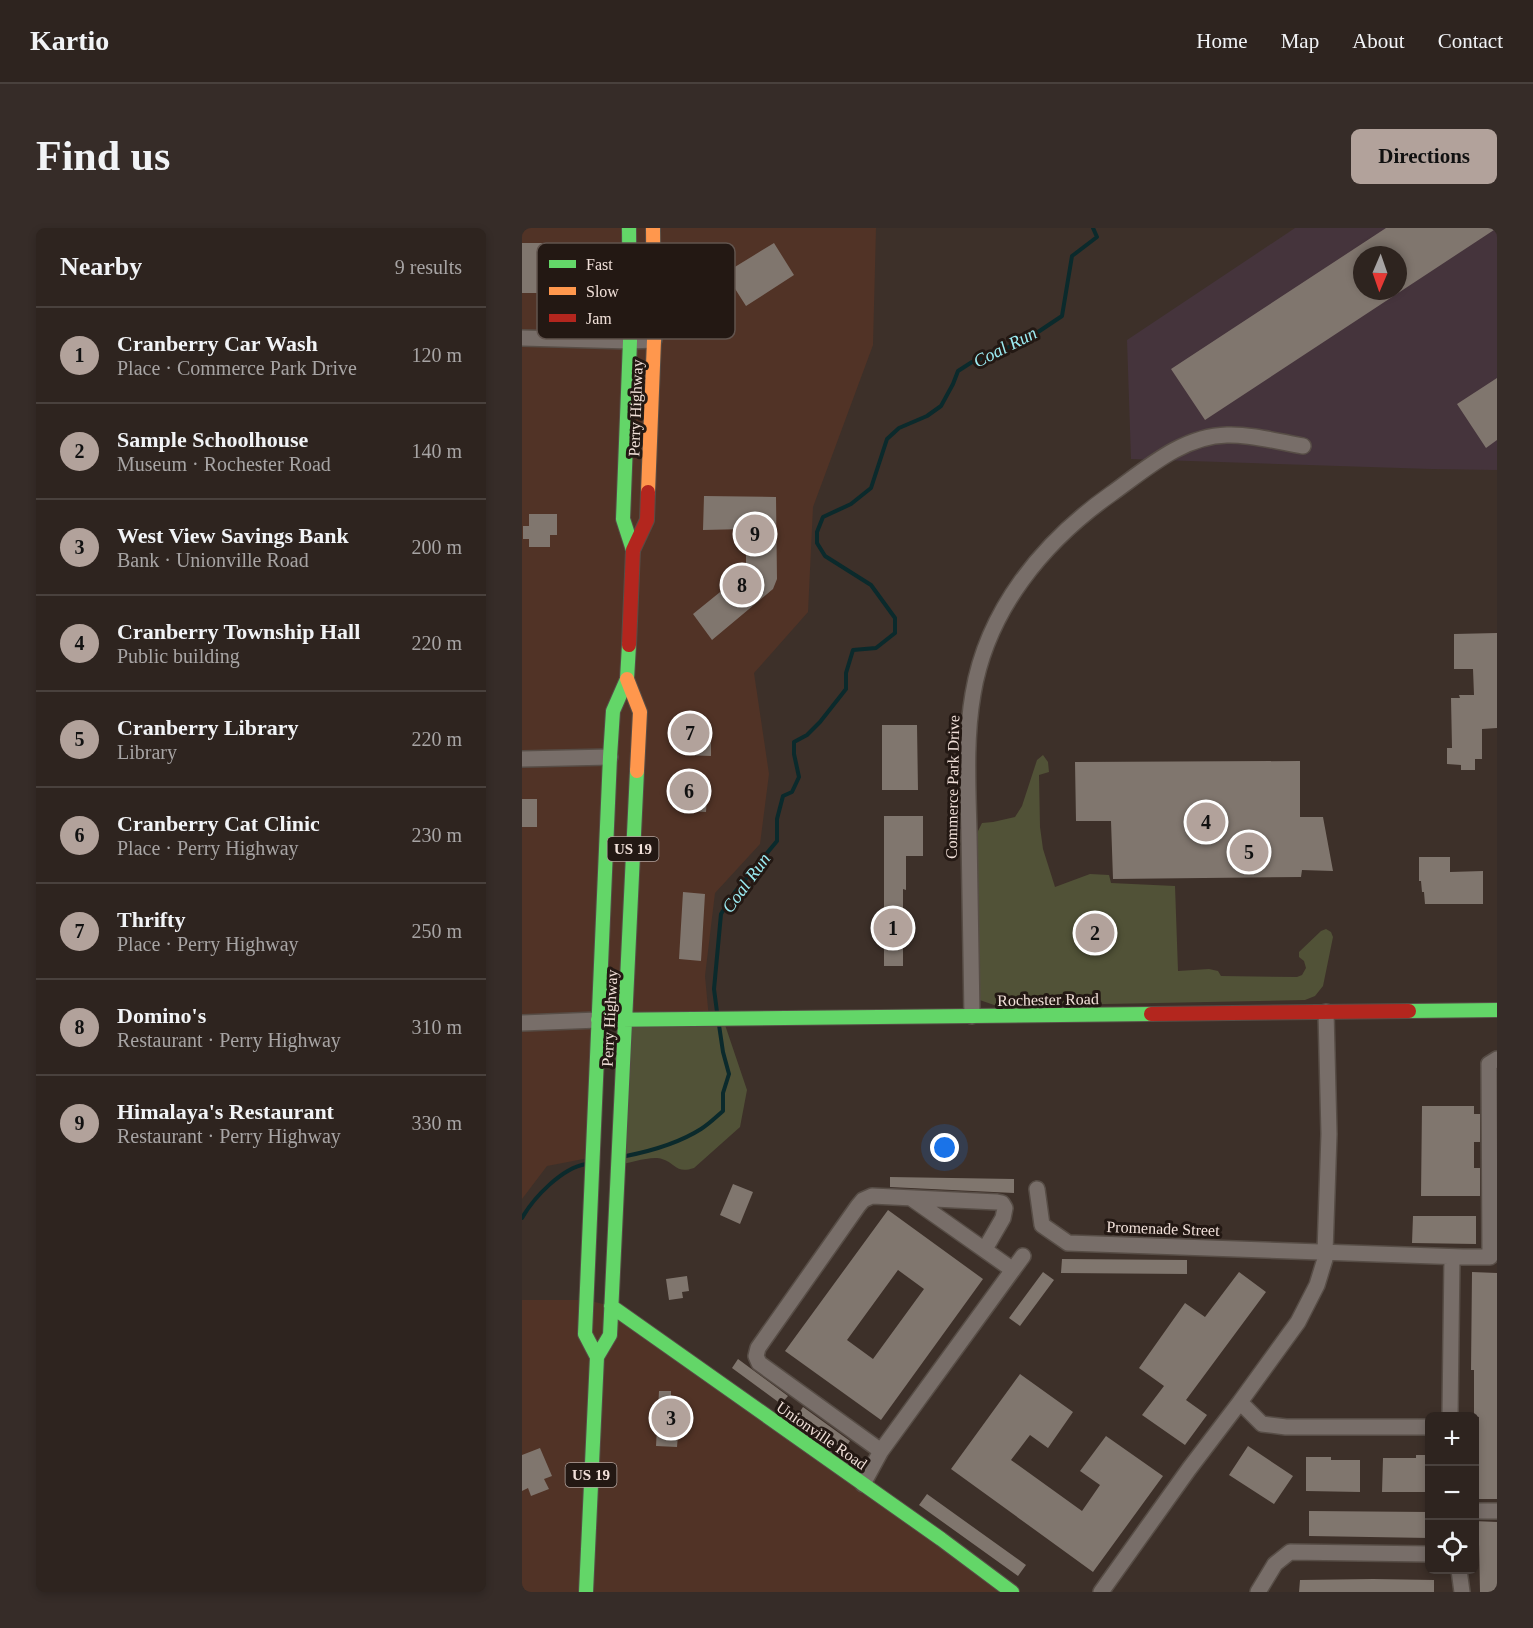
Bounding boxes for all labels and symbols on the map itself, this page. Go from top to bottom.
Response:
legend [537,243,735,339]
north arrow [1353,246,1407,300]
text: Fast [586,256,613,273]
text: Slow [586,283,619,300]
text: Jam [586,310,612,327]
water label: Coal Run [970,323,1040,371]
street label: Perry Highway [625,359,647,457]
pin: 9 [736,512,774,556]
pin: 8 [722,562,762,608]
pin: 7 [670,710,710,756]
street label: Commerce Park Drive [943,715,962,859]
pin: 6 [670,768,708,814]
pin: 4 [1186,800,1226,844]
pin: 5 [1230,830,1268,874]
road number: US 19 [608,837,658,861]
water label: Coal Run [718,849,774,917]
pin: 1 [874,906,913,950]
pin: 2 [1076,910,1114,956]
street label: Perry Highway [598,969,622,1067]
street label: Rochester Road [997,990,1099,1009]
your location [930,1133,959,1162]
street label: Promenade Street [1106,1218,1220,1239]
pin: 3 [652,1396,690,1440]
street label: Unionville Road [773,1398,870,1473]
road number: US 19 [566,1463,616,1487]

